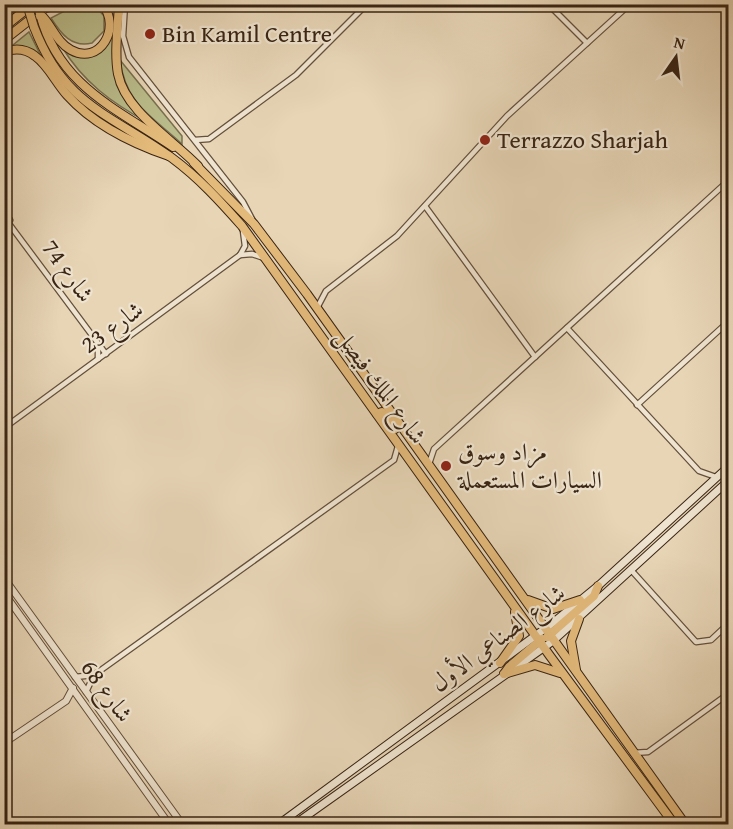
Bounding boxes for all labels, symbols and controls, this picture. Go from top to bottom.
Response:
place label: Bin Kamil Centre [162,16,332,51]
marker: Bin Kamil Centre [143,27,157,41]
north arrow [646,27,706,87]
text: N [672,30,688,55]
place label: Terrazzo Sharjah [497,122,668,157]
marker: Terrazzo Sharjah [478,133,492,147]
street label: شارع 74 [31,232,103,311]
street label: شارع 23 [73,292,152,364]
street label: شارع الملك فيصل [325,320,436,453]
place label: مزاد وسوق السيارات المستعملة [457,434,602,497]
marker: مزاد وسوق السيارات المستعملة [439,459,453,473]
street label: شارع الصناعي الأول [423,575,574,702]
street label: شارع 68 [70,652,142,731]

